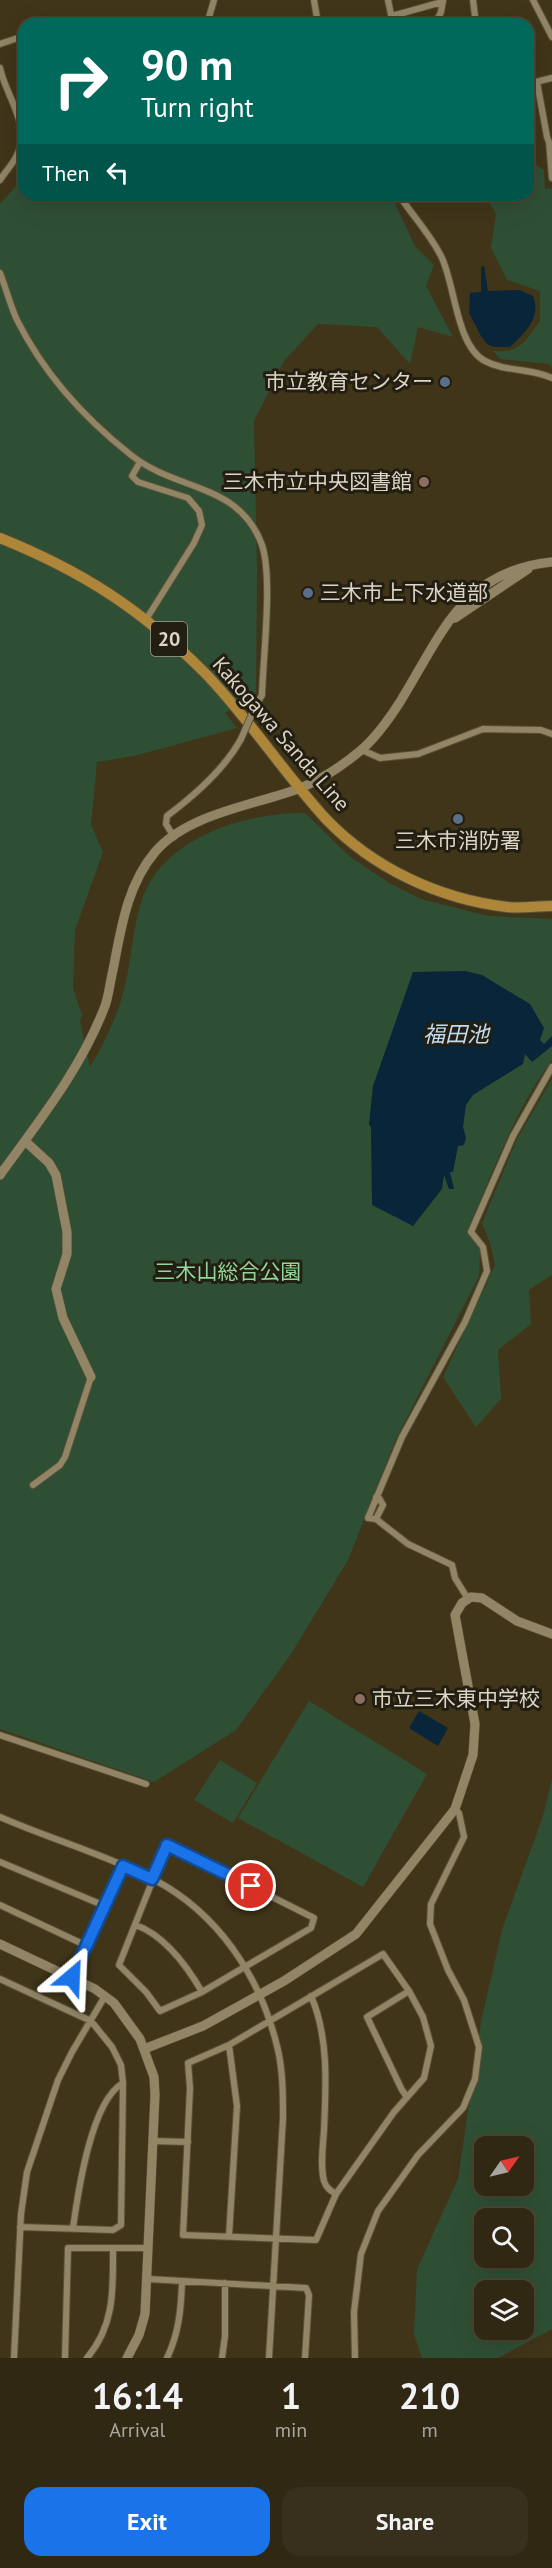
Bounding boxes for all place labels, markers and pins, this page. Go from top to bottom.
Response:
place label: 市立教育センター [265,368,433,395]
marker: 市立教育センター [438,375,452,389]
place label: 三木市立中央図書館 [223,468,412,495]
marker: 三木市立中央図書館 [417,475,431,489]
place label: 三木市上下水道部 [320,579,488,606]
marker: 三木市上下水道部 [301,586,315,600]
marker: 三木市消防署 [451,812,465,826]
place label: 三木市消防署 [395,827,521,854]
place label: 市立三木東中学校 [372,1685,540,1712]
marker: 市立三木東中学校 [353,1692,367,1706]
pin [225,1860,276,1911]

